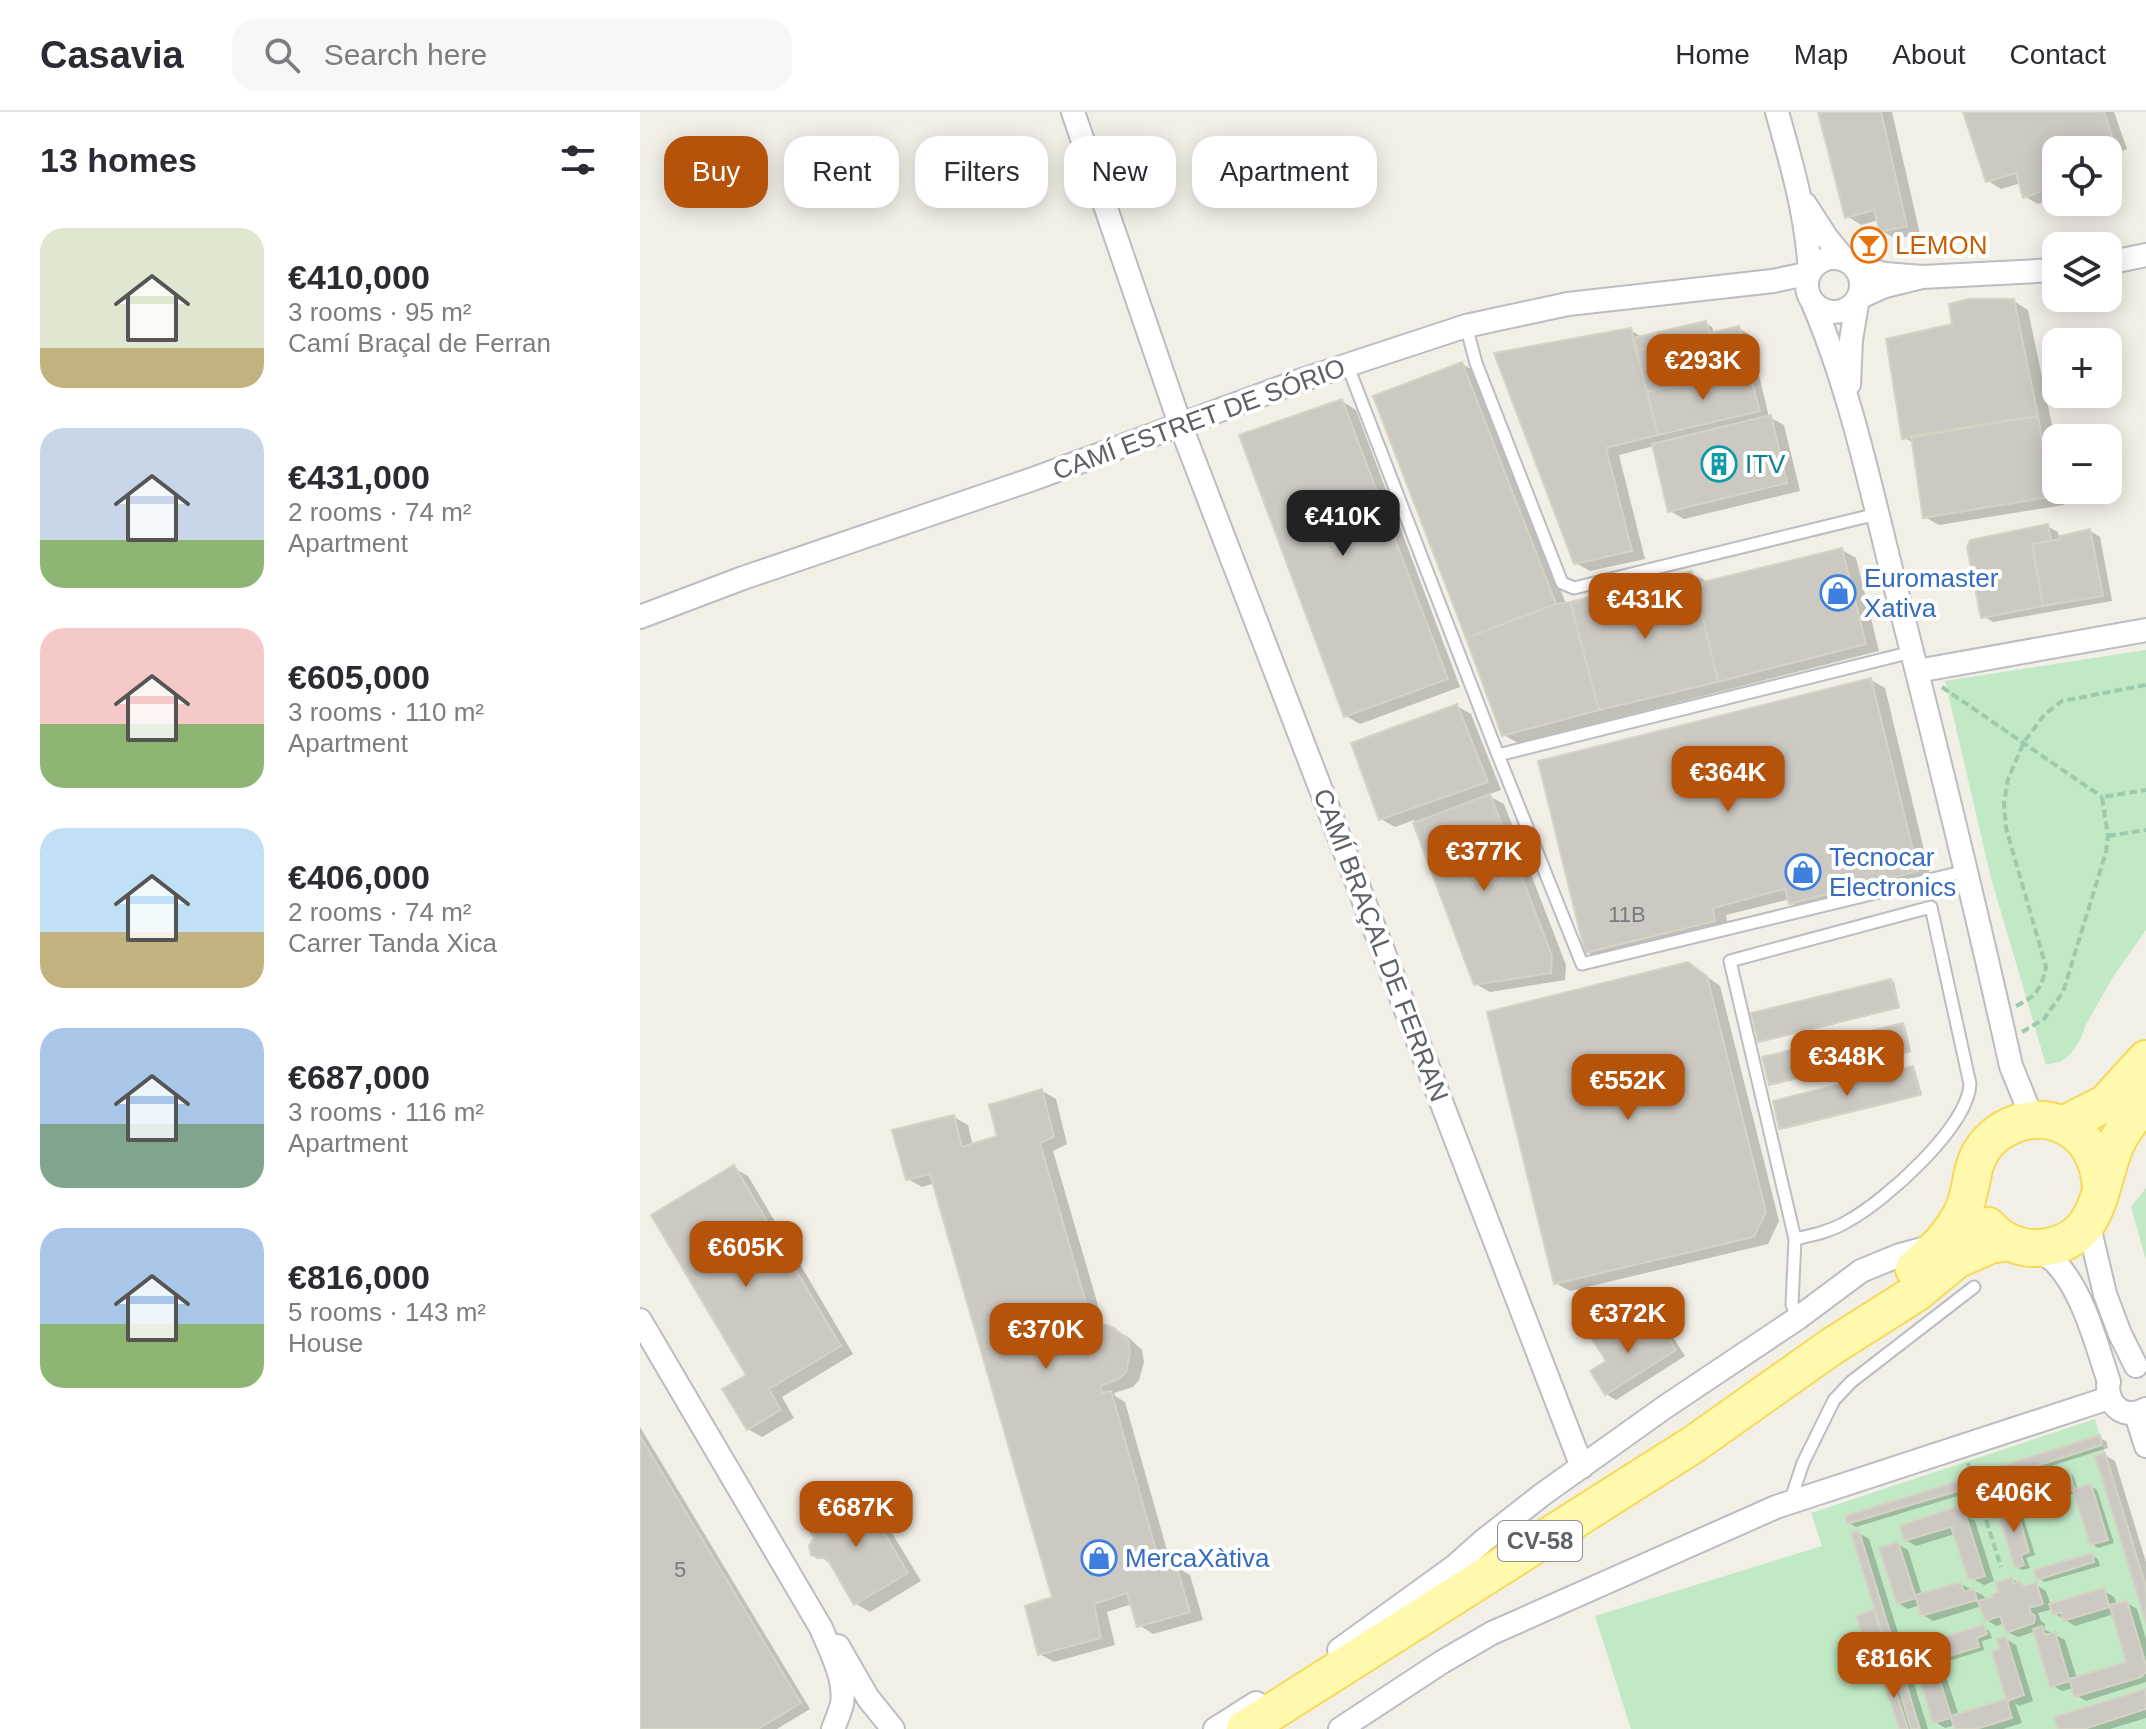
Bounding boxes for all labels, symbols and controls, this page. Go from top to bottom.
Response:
search box [232,19,792,91]
icon: search [260,33,304,77]
text: Casavia [40,34,184,76]
text: Search here [324,38,487,71]
text: Home [1675,39,1750,70]
text: Map [1794,39,1848,70]
text: About [1892,39,1966,70]
text: Contact [2010,39,2106,70]
chip: Buy [664,136,768,208]
chip: Rent [784,136,899,208]
chip: Filters [915,136,1048,208]
chip: New [1064,136,1176,208]
chip: Apartment [1192,136,1377,208]
map controls [2042,136,2122,504]
button: locate [2042,136,2122,216]
icon: filters [556,138,600,182]
text: 13 homes [40,141,197,179]
bar icon: LEMON [1850,226,1888,264]
place label: LEMON [1895,230,1987,260]
button: layers [2042,232,2122,312]
text: €410,000 [288,258,430,296]
icon: home [104,260,200,356]
text: 3 rooms · 95 m² [288,297,472,327]
text: Camí Braçal de Ferran [288,328,551,358]
button: + [2042,328,2122,408]
pin: €293K [1647,334,1759,402]
text: €293K [1665,345,1741,375]
street label: CAMÍ ESTRET DE SÓRIO [1049,352,1349,486]
button: − [2042,424,2122,504]
building icon: ITV [1700,445,1738,483]
place label: ITV [1745,449,1786,479]
text: €431,000 [288,458,430,496]
icon: home [104,460,200,556]
pin: €410K [1287,490,1399,558]
text: 2 rooms · 74 m² [288,497,472,527]
text: €410K [1305,501,1381,531]
text: Apartment [288,528,408,558]
place label: Euromaster Xativa [1864,563,1999,623]
pin: €431K [1589,573,1701,641]
shop icon: Euromaster Xativa [1819,574,1857,612]
text: €431K [1607,584,1683,614]
text: €605,000 [288,658,430,696]
icon: home [104,660,200,756]
text: 3 rooms · 110 m² [288,697,484,727]
text: Apartment [288,728,408,758]
pin: €364K [1672,746,1784,814]
text: €364K [1690,757,1766,787]
street label: CAMÍ BRAÇAL DE FERRAN [1307,784,1455,1106]
pin: €377K [1428,825,1540,893]
text: €377K [1446,836,1522,866]
place label: Tecnocar Electronics [1829,842,1956,902]
shop icon: Tecnocar Electronics [1784,853,1822,891]
text: €406,000 [288,858,430,896]
icon: home [104,860,200,956]
text: 2 rooms · 74 m² [288,897,472,927]
house number: 11B [1608,902,1646,927]
text: Carrer Tanda Xica [288,928,497,958]
pin: €348K [1791,1030,1903,1098]
text: €348K [1809,1041,1885,1071]
pin: €552K [1572,1054,1684,1122]
text: €687,000 [288,1058,430,1096]
icon: home [104,1060,200,1156]
text: €552K [1590,1065,1666,1095]
text: 3 rooms · 116 m² [288,1097,484,1127]
text: Apartment [288,1128,408,1158]
pin: €605K [690,1221,802,1289]
text: €605K [708,1232,784,1262]
text: €816,000 [288,1258,430,1296]
icon: home [104,1260,200,1356]
pin: €372K [1572,1287,1684,1355]
text: 5 rooms · 143 m² [288,1297,486,1327]
text: €372K [1590,1298,1666,1328]
pin: €370K [990,1303,1102,1371]
text: €370K [1008,1314,1084,1344]
text: House [288,1328,363,1358]
pin: €406K [1958,1466,2070,1534]
text: €406K [1976,1477,2052,1507]
pin: €687K [800,1481,912,1549]
text: €687K [818,1492,894,1522]
road number: CV-58 [1498,1521,1582,1561]
shop icon: MercaXàtiva [1080,1539,1118,1577]
place label: MercaXàtiva [1125,1543,1270,1573]
house number: 5 [674,1557,686,1582]
pin: €816K [1838,1632,1950,1700]
text: €816K [1856,1643,1932,1673]

